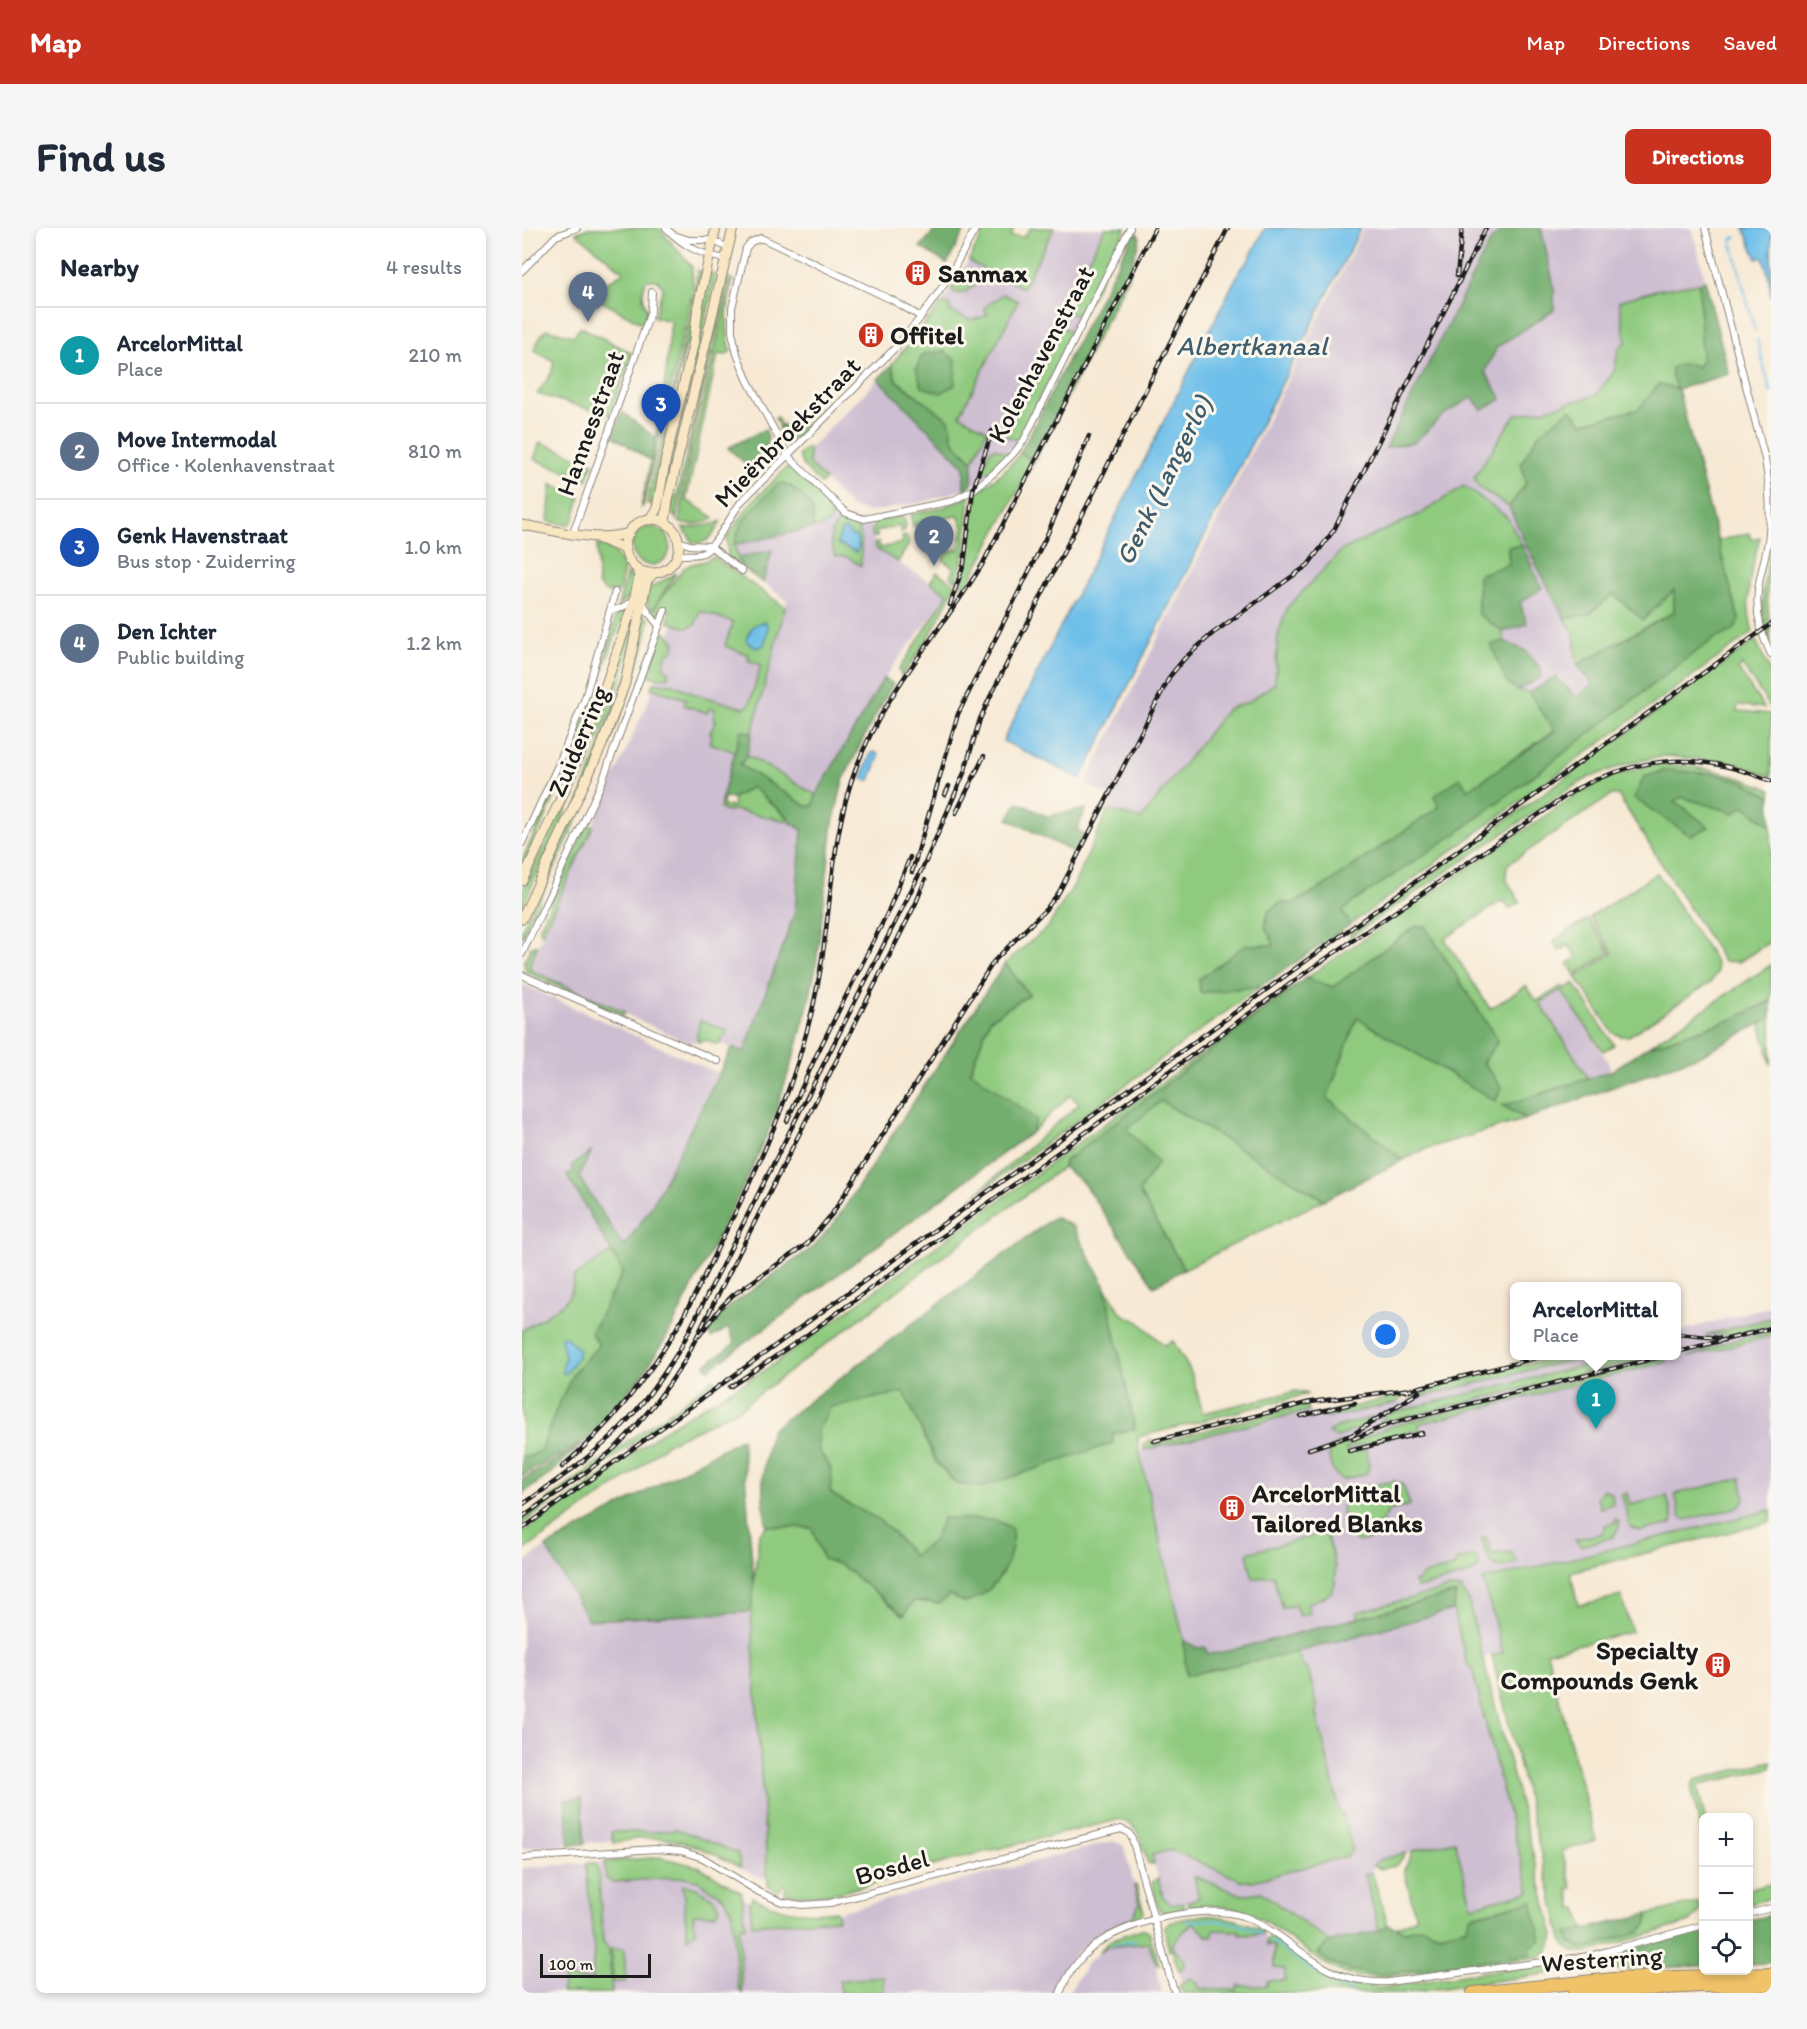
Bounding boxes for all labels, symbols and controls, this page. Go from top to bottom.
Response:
text: Map [30,25,81,59]
text: Map [1527,30,1565,55]
text: Directions [1598,30,1690,55]
text: Saved [1723,30,1777,55]
button: Directions [1625,129,1771,184]
text: Find us [36,131,166,182]
text: Nearby [60,251,139,283]
text: 4 results [386,255,462,279]
place label: Sanmax [938,257,1029,289]
building icon: Sanmax [903,258,933,288]
street label: Kolenhavenstraat [981,260,1101,448]
pin: 4 [568,272,608,322]
place label: Offitel [890,319,965,351]
building icon: Offitel [856,320,886,350]
water label: Albertkanaal [1177,329,1330,362]
text: ArcelorMittal [117,330,243,357]
text: 1 [75,343,84,367]
text: 210 m [409,343,462,367]
street label: Hannesstraat [549,346,631,500]
street label: Mieënbroekstraat [707,350,867,514]
text: Place [117,357,163,381]
pin: 3 [642,384,680,434]
water label: Genk (Langerlo) [1108,389,1219,570]
text: Move Intermodal [117,426,277,453]
text: 2 [74,439,85,463]
text: 810 m [408,439,462,463]
text: Office · Kolenhavenstraat [117,453,335,477]
pin: 2 [914,516,954,566]
text: Genk Havenstraat [117,522,288,549]
text: 3 [74,535,85,559]
text: 1.0 km [405,535,462,559]
text: Bus stop · Zuiderring [117,549,296,573]
text: Den Ichter [117,618,216,645]
text: 4 [73,631,86,655]
text: 1.2 km [406,631,462,655]
text: Public building [117,645,244,669]
street label: Zuiderring [540,680,616,801]
popup [1510,1282,1681,1360]
text: ArcelorMittal [1533,1296,1658,1323]
your location [1371,1320,1400,1349]
text: Place [1533,1323,1579,1347]
pin: 1 [1576,1380,1616,1429]
place label: ArcelorMittal Tailored Blanks [1251,1477,1423,1539]
building icon: ArcelorMittal Tailored Blanks [1217,1493,1247,1523]
place label: Specialty Compounds Genk [1501,1634,1699,1696]
building icon: Specialty Compounds Genk [1703,1650,1733,1680]
map controls [1699,1813,1753,1975]
button: + [1699,1813,1753,1867]
street label: Bosdel [851,1842,933,1892]
button: − [1699,1867,1753,1921]
button: locate [1699,1921,1753,1975]
street label: Westerring [1540,1939,1665,1979]
scale bar [540,1951,651,1978]
text: 100 m [549,1955,593,1974]

